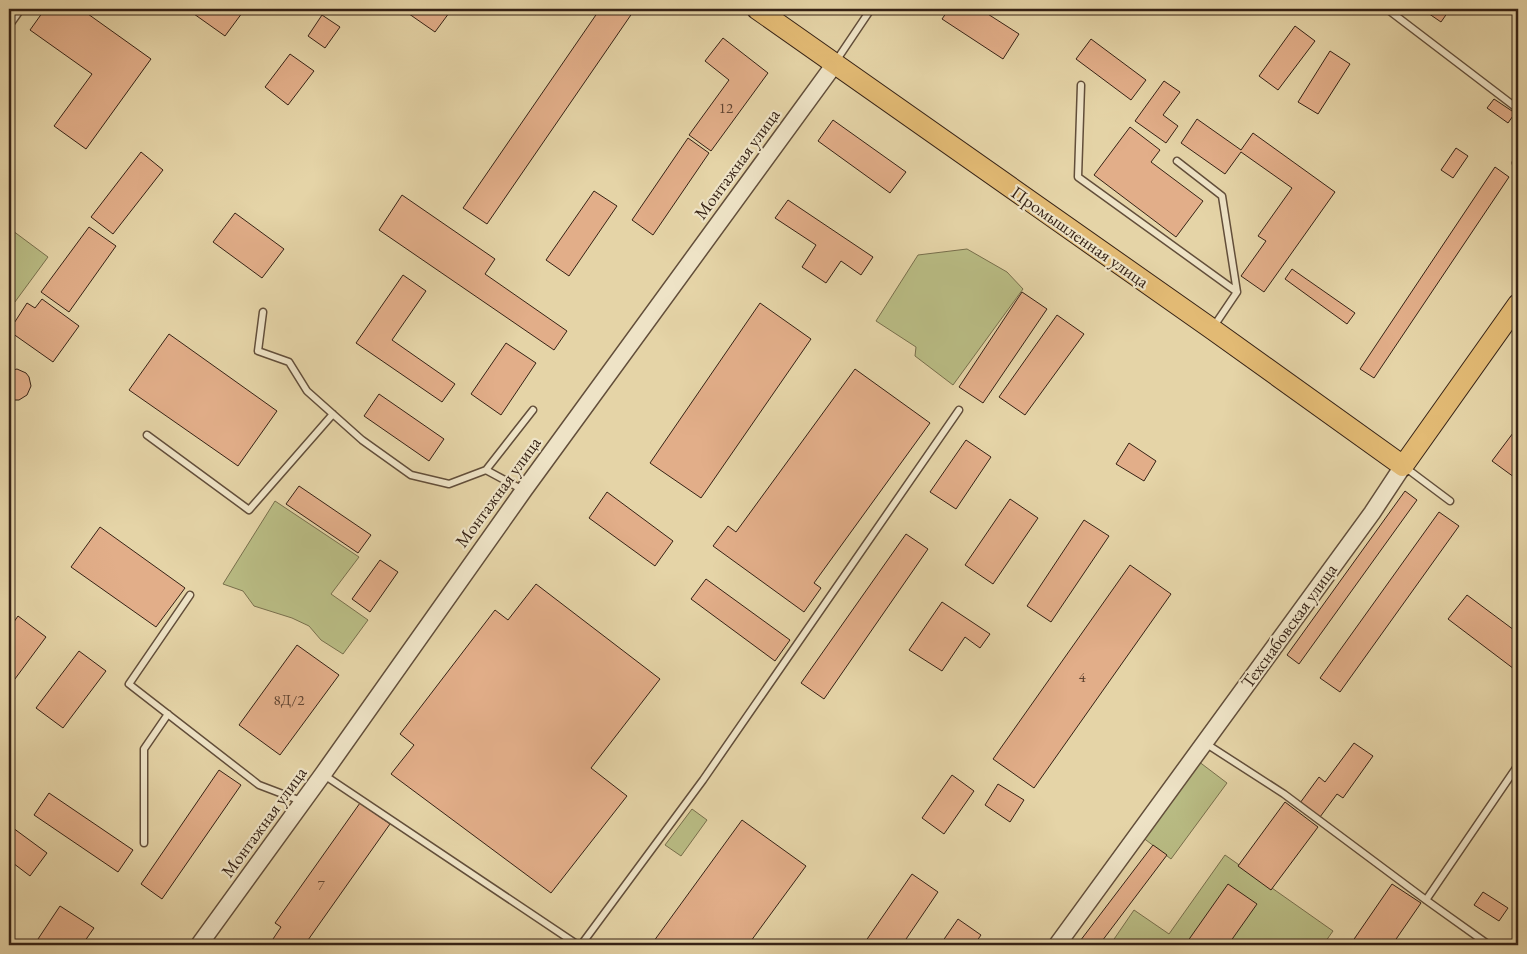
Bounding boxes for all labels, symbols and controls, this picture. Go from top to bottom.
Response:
house number: 12 [719,98,734,117]
street label: Монтажная улица [689,103,785,224]
street label: Промышленная улица [1007,180,1154,293]
street label: Монтажная улица [450,431,546,552]
street label: Техснабовская улица [1236,558,1342,693]
house number: 4 [1078,667,1086,686]
house number: 8Д/2 [274,690,305,709]
street label: Монтажная улица [216,761,312,882]
house number: 7 [317,875,325,894]

